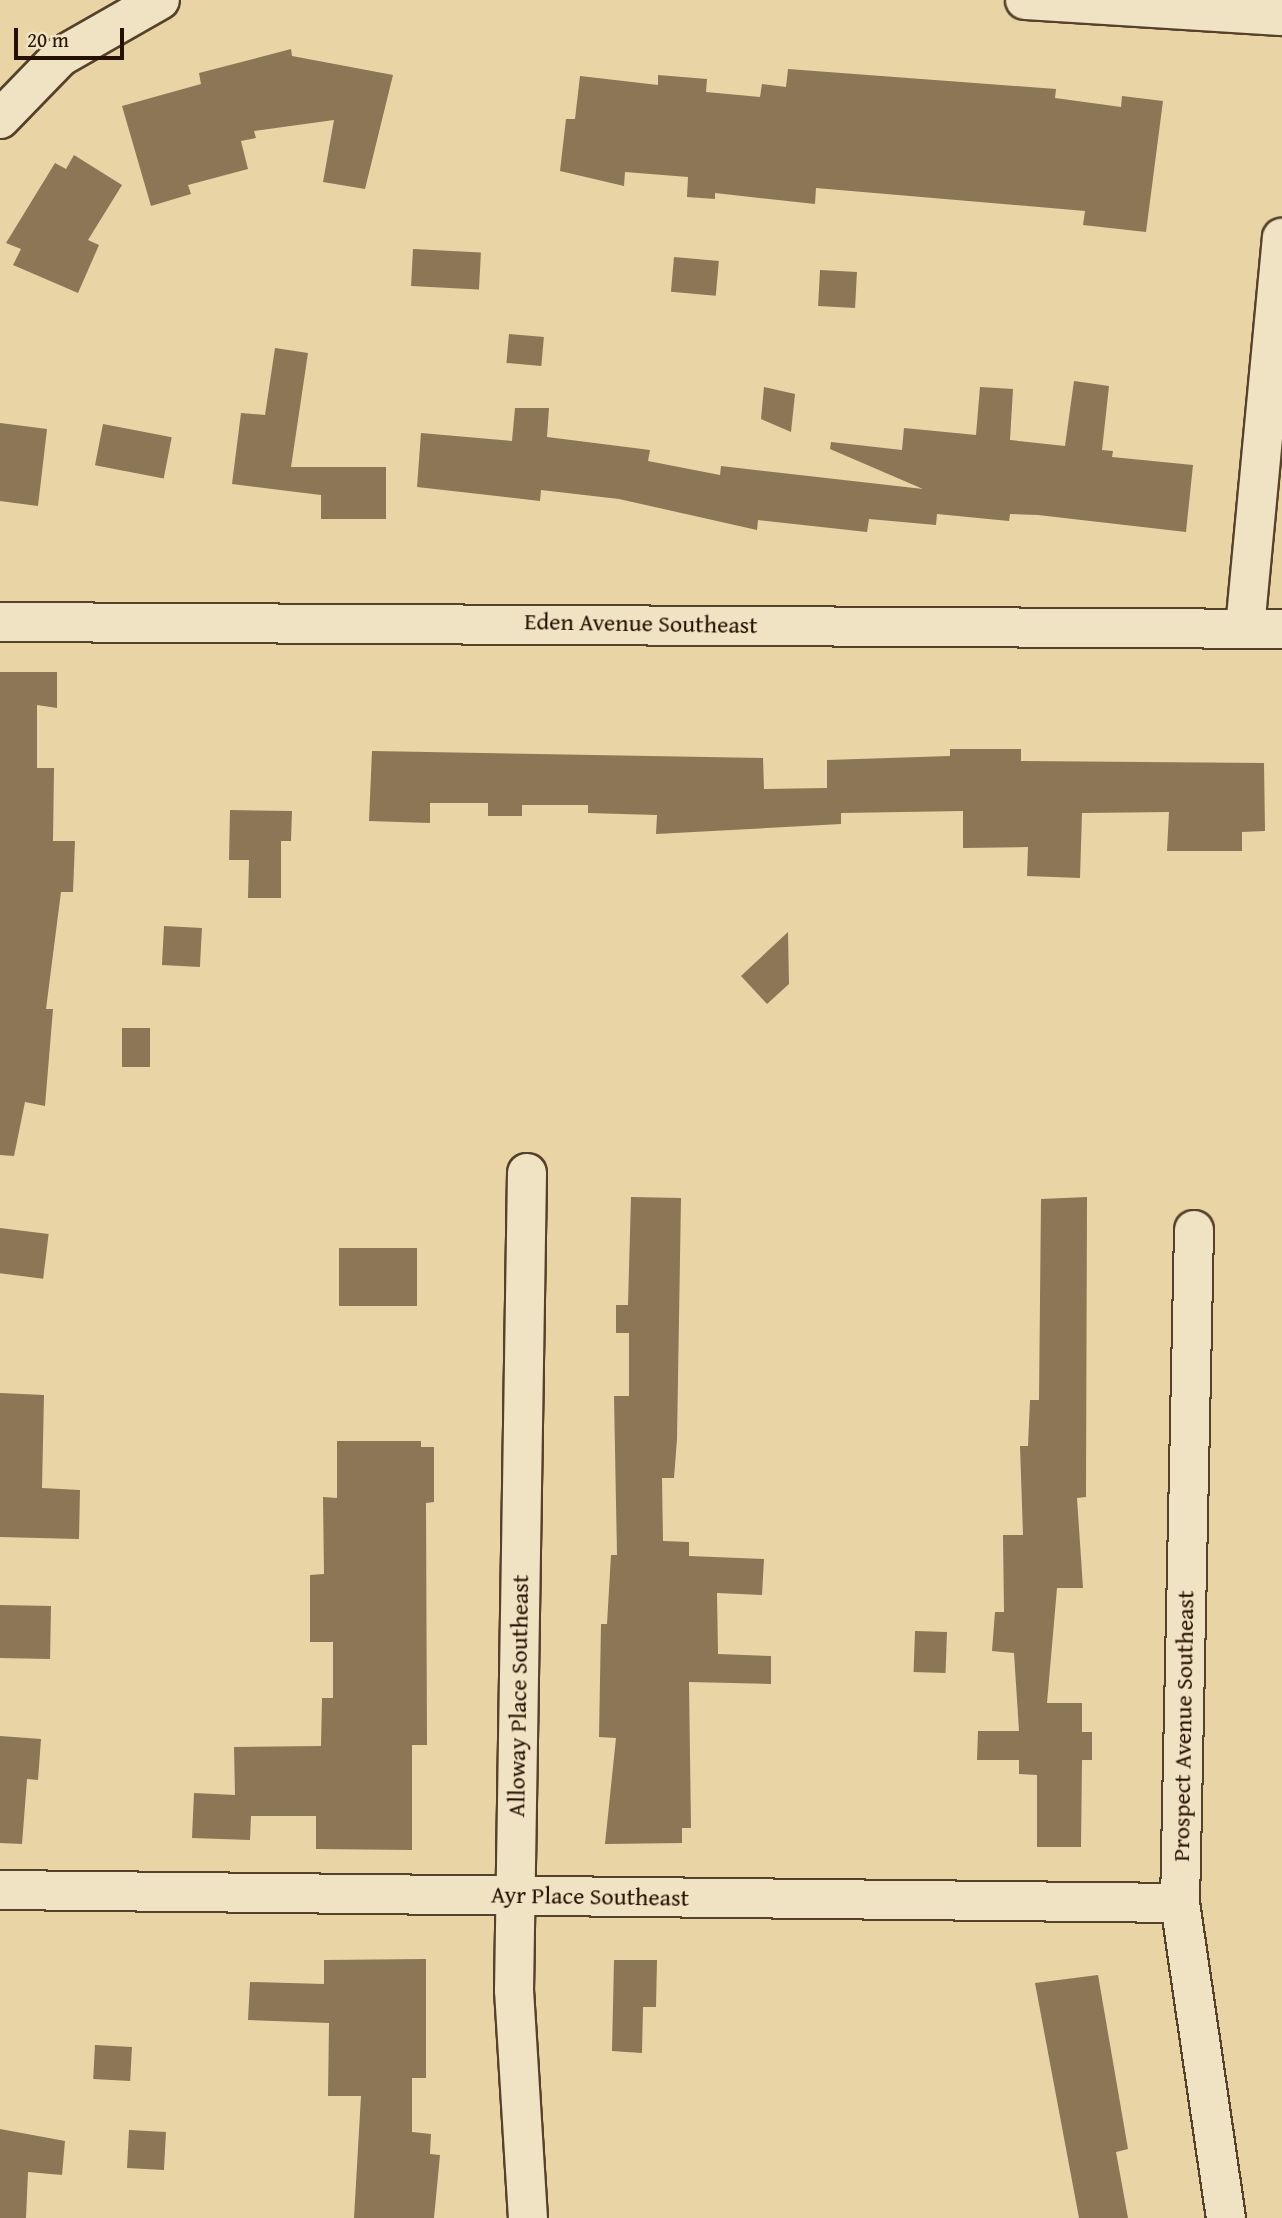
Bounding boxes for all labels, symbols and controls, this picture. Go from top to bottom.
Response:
scale bar [18,14,128,58]
text: 20 m [27,24,69,55]
street label: Eden Avenue Southeast [524,607,758,639]
street label: Alloway Place Southeast [501,1574,535,1818]
street label: Prospect Avenue Southeast [1166,1590,1200,1862]
street label: Ayr Place Southeast [491,1880,689,1912]

